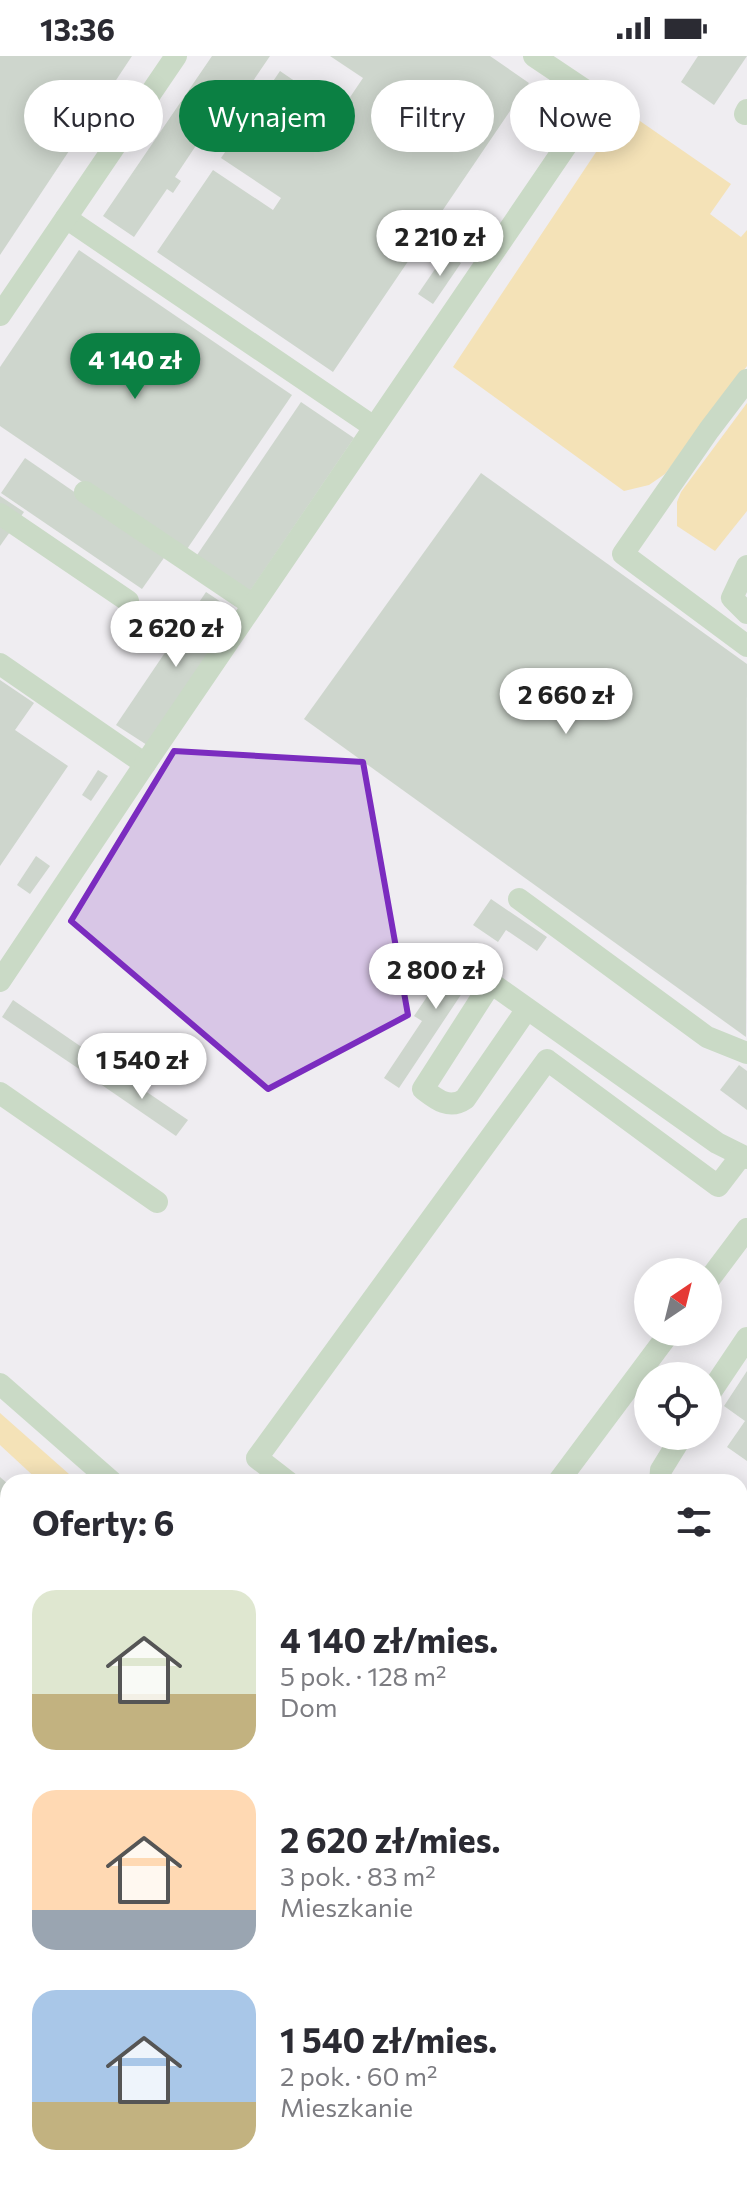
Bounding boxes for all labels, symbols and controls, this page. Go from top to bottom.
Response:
text: 13:36 [40,10,115,47]
chip: Kupno [24,80,163,152]
chip: Wynajem [179,80,355,152]
chip: Filtry [371,80,494,152]
chip: Nowe [510,80,640,152]
pin: 2 210 zł [357,210,523,278]
text: 2 210 zł [394,220,486,251]
pin: 4 140 zł [52,333,218,401]
text: 4 140 zł [88,343,182,374]
pin: 2 620 zł [93,601,259,669]
text: 2 620 zł [128,611,224,642]
pin: 2 660 zł [483,668,649,736]
text: 2 660 zł [518,678,614,709]
pin: 2 800 zł [353,943,519,1011]
text: 2 800 zł [387,953,485,984]
pin: 1 540 zł [59,1033,225,1101]
text: 1 540 zł [96,1043,188,1074]
north arrow [634,1258,722,1346]
map controls [634,1258,722,1450]
button: locate [634,1362,722,1450]
icon: filters [672,1500,716,1544]
text: Oferty: 6 [32,1501,174,1543]
text: 4 140 zł/mies. [280,1618,498,1660]
icon: home [96,1622,192,1718]
text: 5 pok. · 128 m² [280,1660,447,1691]
text: Dom [280,1691,337,1722]
text: 2 620 zł/mies. [280,1818,500,1860]
icon: home [96,1822,192,1918]
text: 3 pok. · 83 m² [280,1860,436,1891]
text: Mieszkanie [280,1891,413,1922]
text: 1 540 zł/mies. [280,2018,497,2060]
icon: home [96,2022,192,2118]
text: 2 pok. · 60 m² [280,2060,438,2091]
text: Mieszkanie [280,2091,413,2122]

